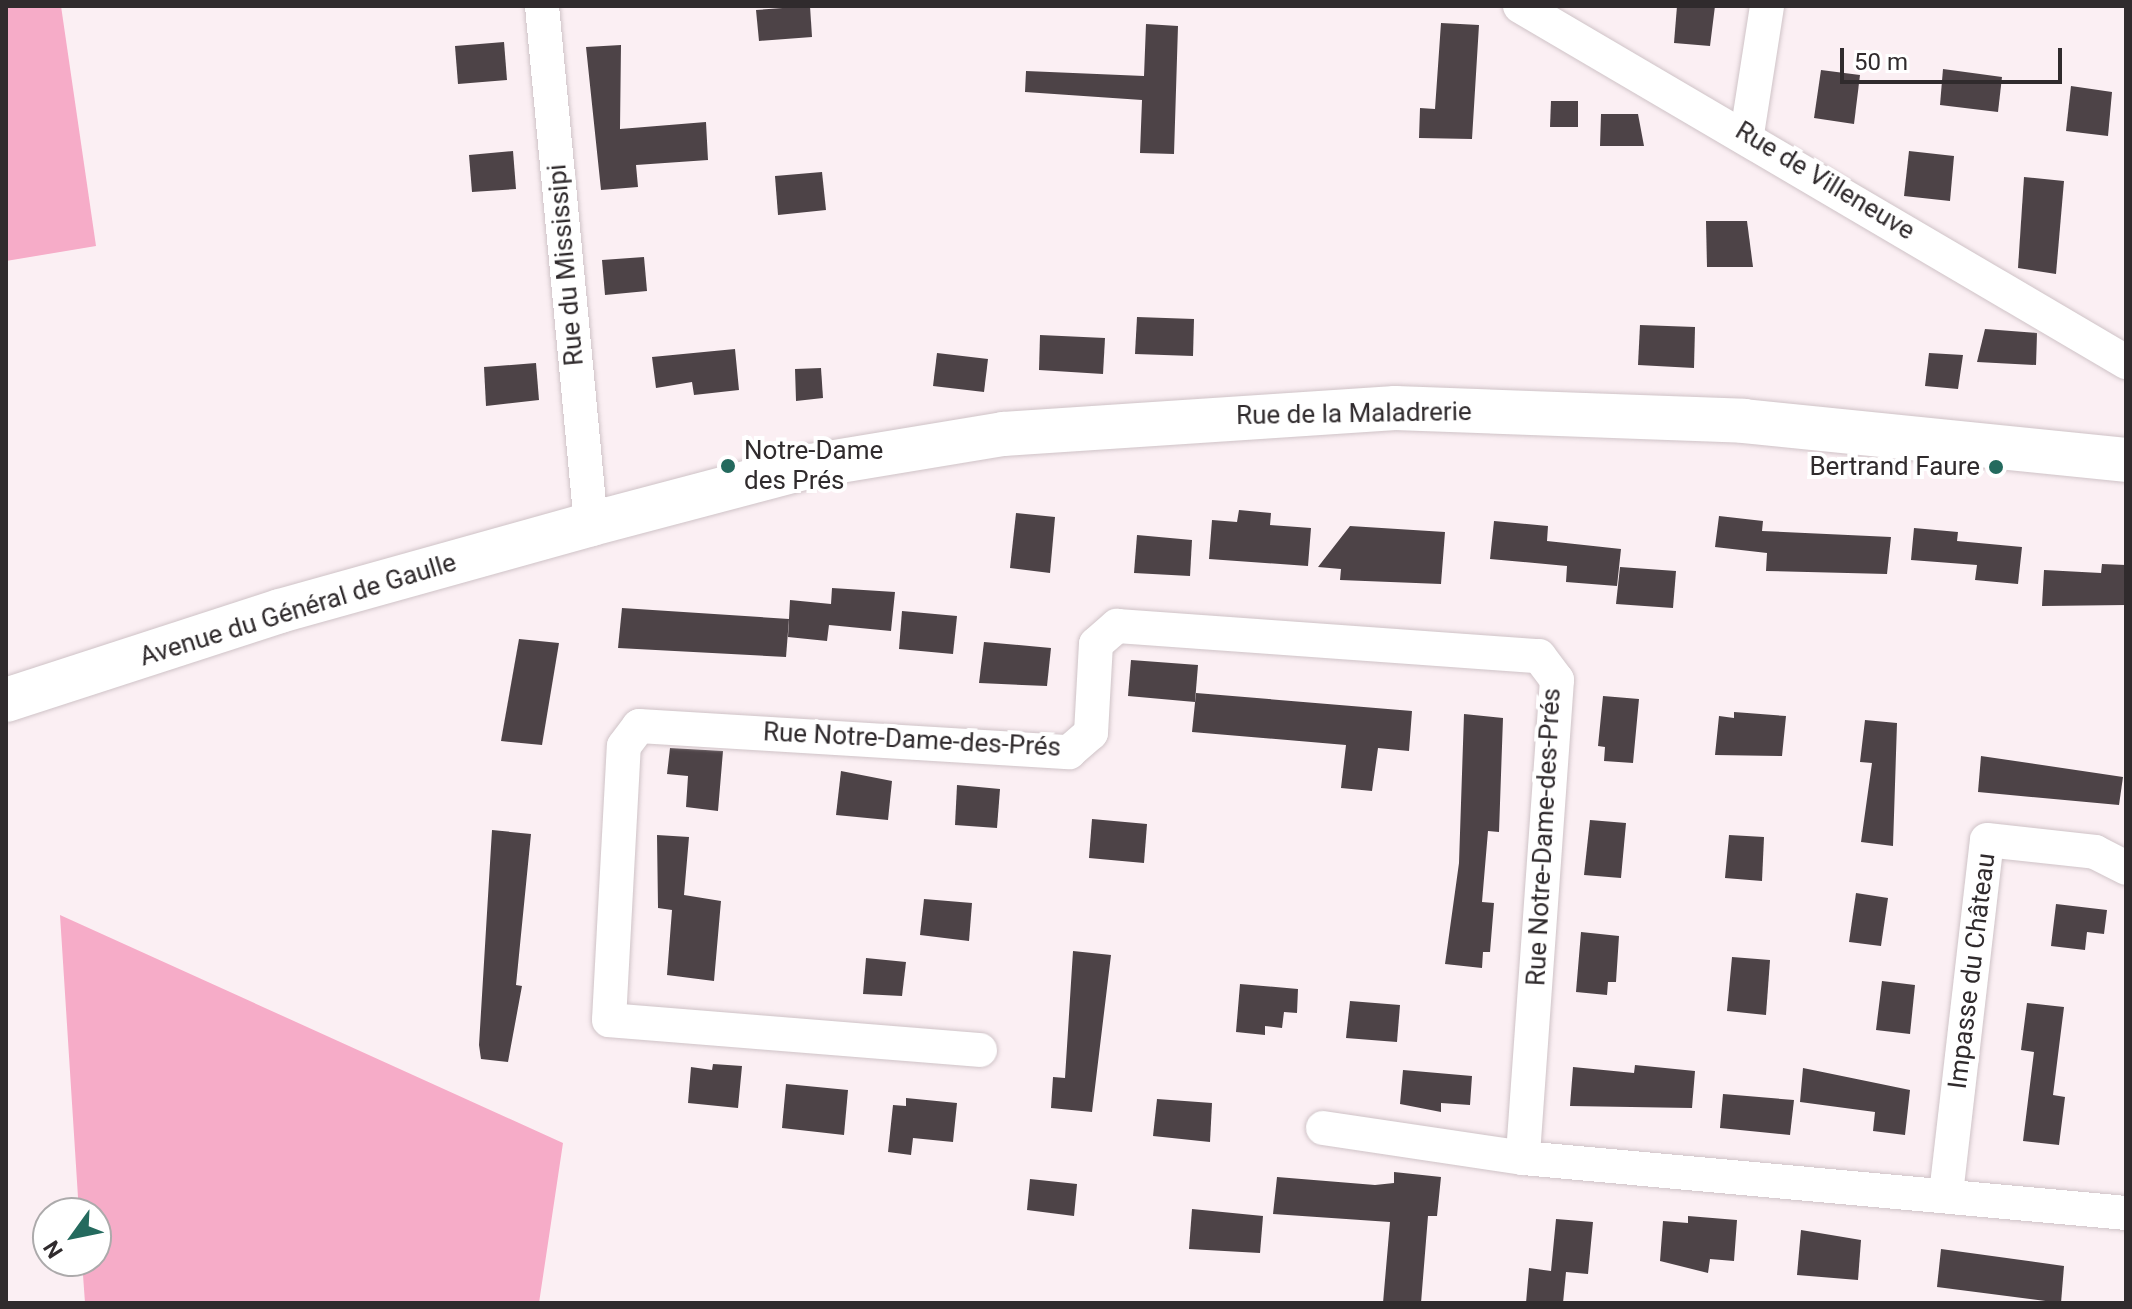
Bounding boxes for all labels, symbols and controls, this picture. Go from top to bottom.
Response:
scale bar [1844,32,2066,82]
text: 50 m [1854,48,1908,76]
street label: Rue de Villeneuve [1730,115,1920,247]
street label: Rue du Mississipi [542,163,590,367]
street label: Rue de la Maladrerie [1236,396,1472,432]
place label: Notre-Dame des Prés [744,435,883,496]
place label: Bertrand Faure [1809,451,1980,483]
marker: Notre-Dame des Prés [719,457,737,475]
marker: Bertrand Faure [1987,458,2005,476]
street label: Avenue du Général de Gaulle [136,547,460,673]
street label: Rue Notre-Dame-des-Prés [1521,687,1567,987]
street label: Rue Notre-Dame-des-Prés [762,717,1062,763]
street label: Impasse du Château [1942,851,2002,1091]
north arrow [32,1197,112,1277]
text: N [38,1236,68,1263]

